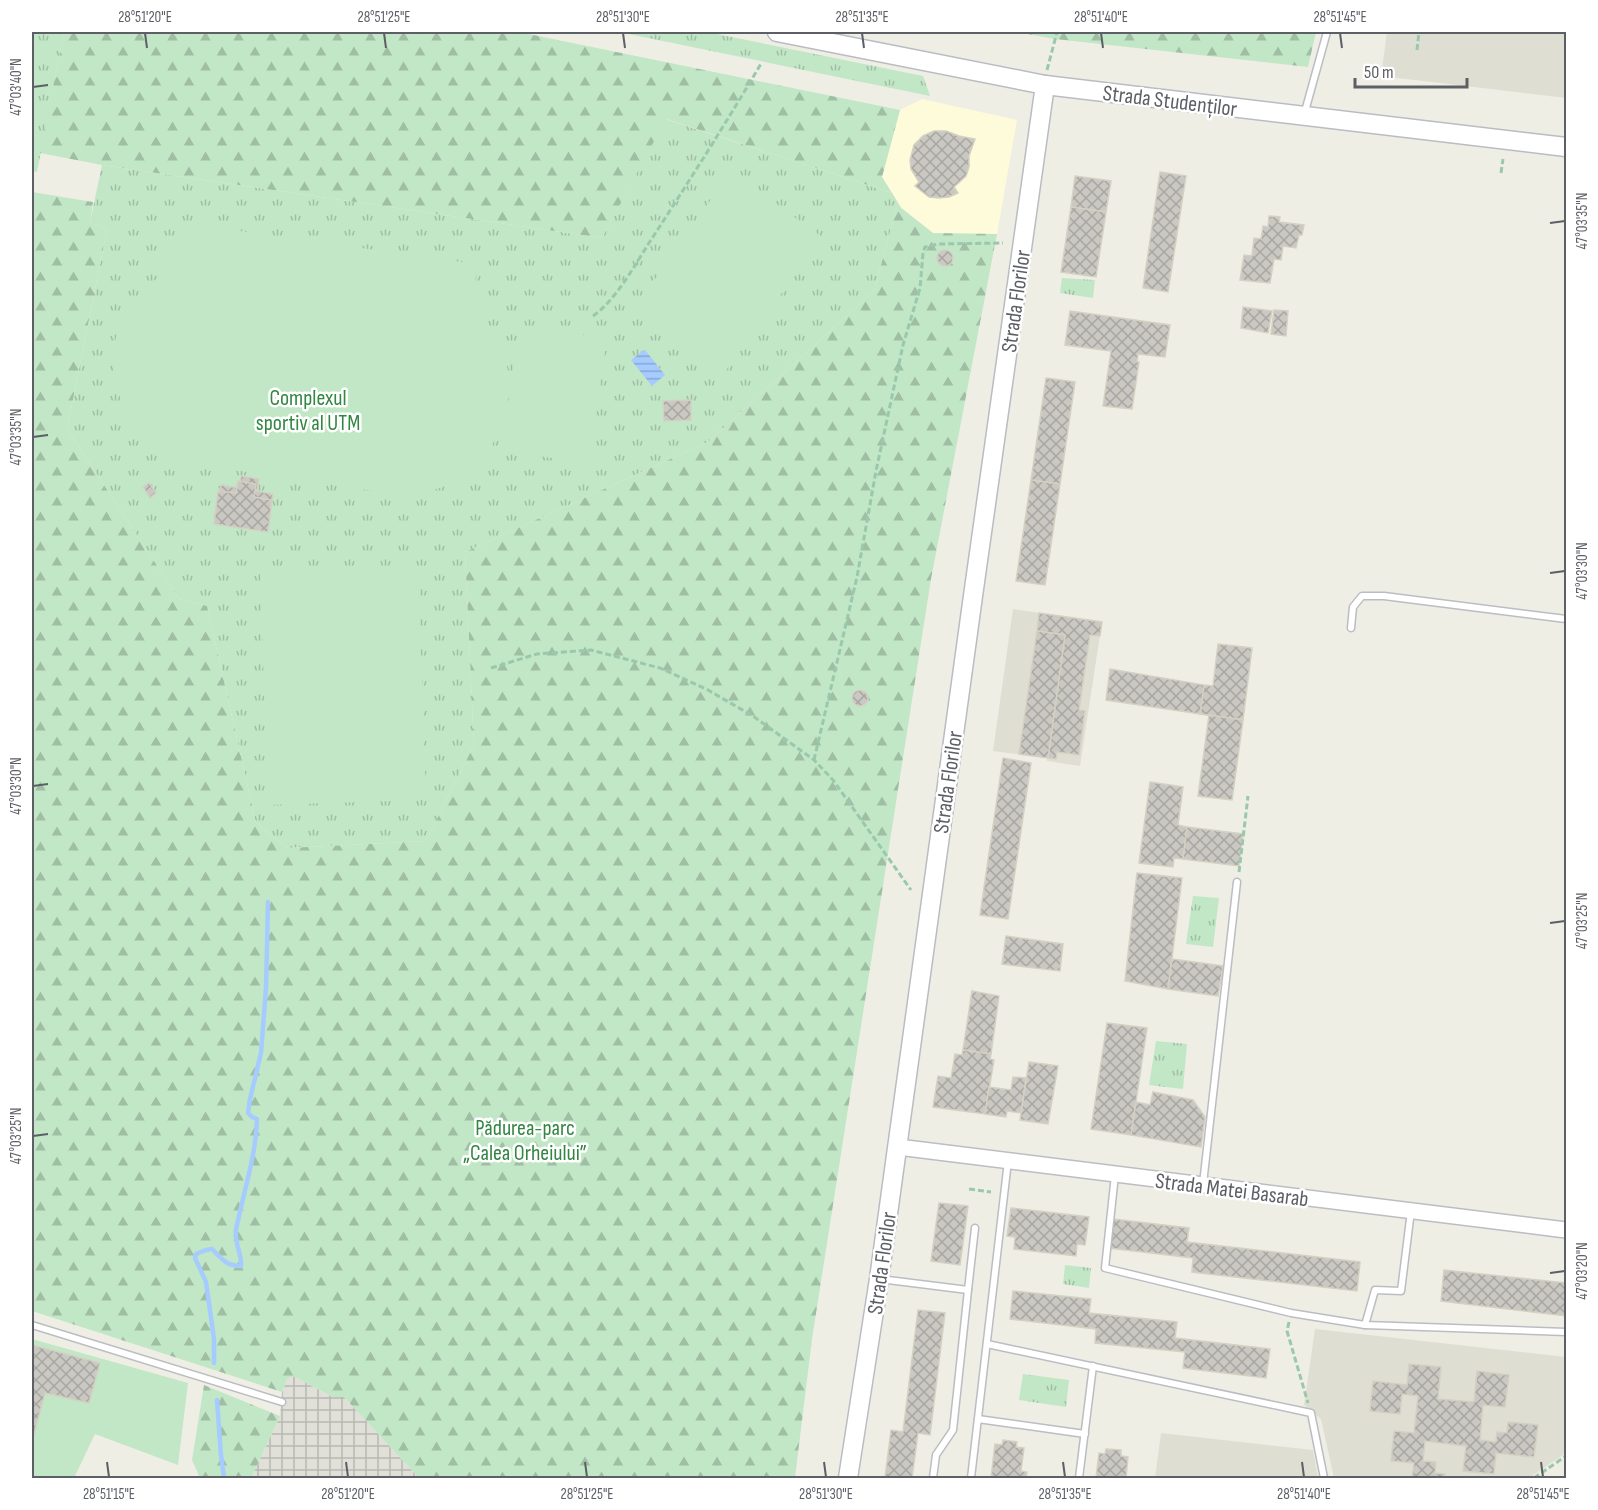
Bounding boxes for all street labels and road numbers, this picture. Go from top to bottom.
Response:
street label: Strada Studenților [1101,80,1238,123]
street label: Strada Florilor [996,248,1037,354]
street label: Strada Florilor [928,729,969,835]
street label: Strada Matei Basarab [1154,1168,1310,1213]
street label: Strada Florilor [862,1210,903,1316]

